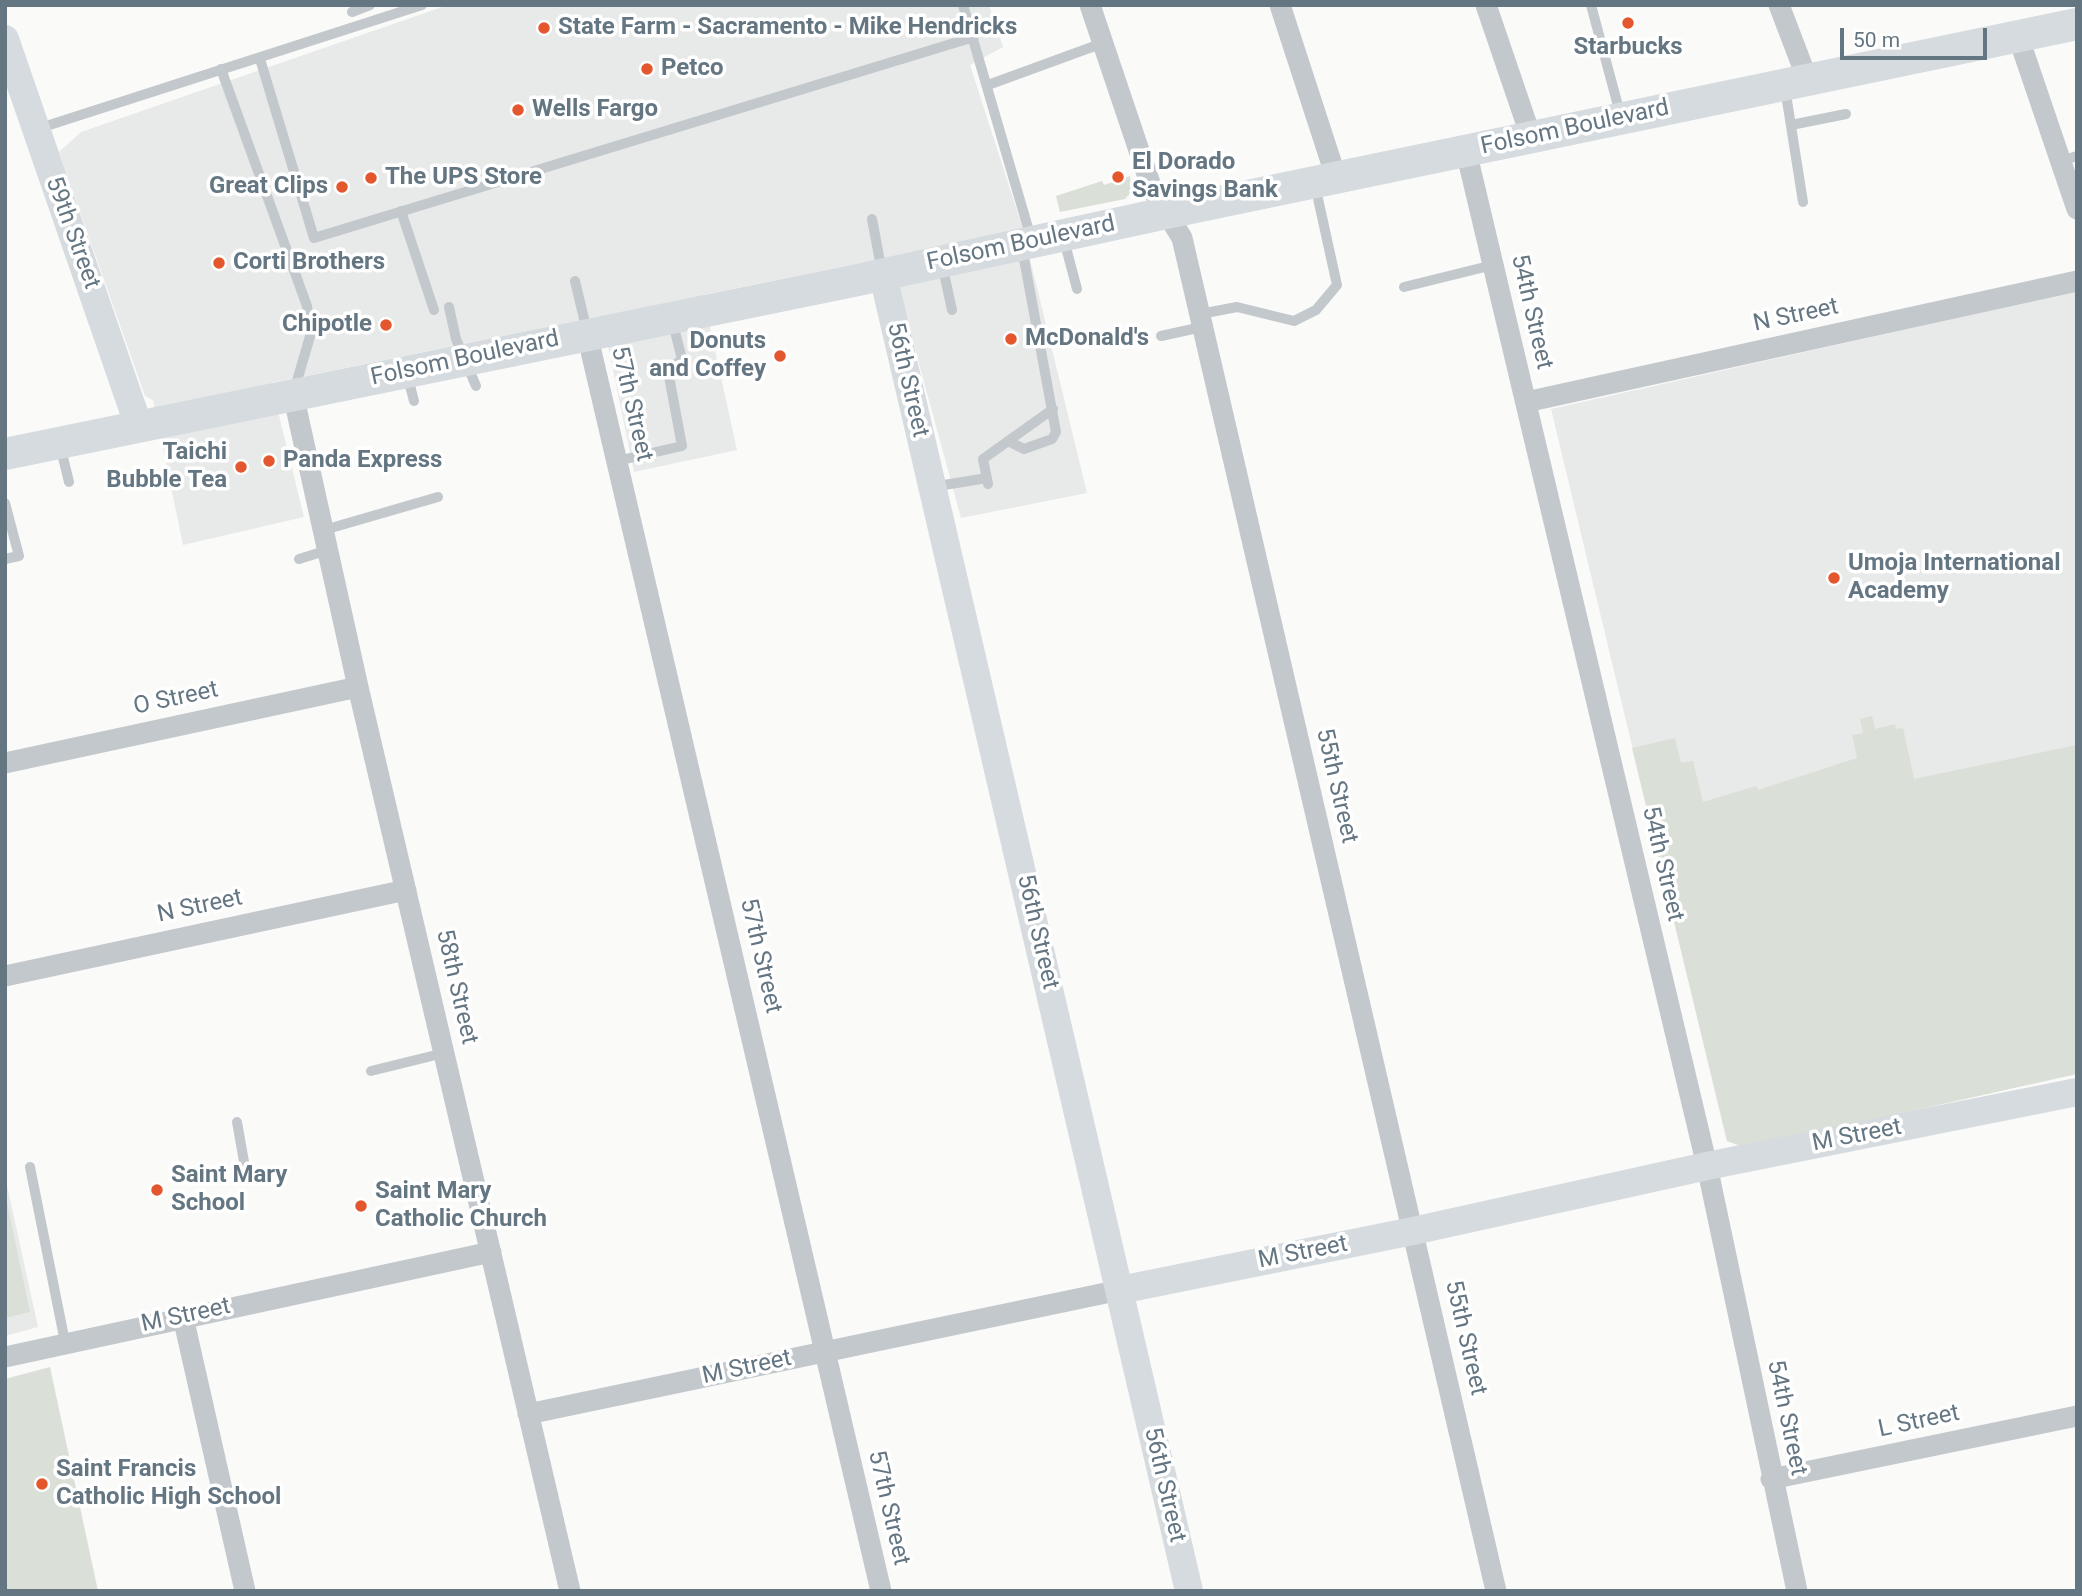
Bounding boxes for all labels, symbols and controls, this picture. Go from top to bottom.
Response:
place label: State Farm - Sacramento - Mike Hendricks [558,14,1017,42]
scale bar [1844,14,1991,58]
marker: Starbucks [1620,15,1636,31]
marker: State Farm - Sacramento - Mike Hendricks [536,20,552,36]
text: 50 m [1853,28,1900,52]
place label: Starbucks [1573,34,1683,62]
place label: Petco [661,55,723,83]
marker: Petco [639,61,655,77]
street label: Folsom Boulevard [1478,94,1672,162]
place label: Wells Fargo [532,96,658,124]
marker: Wells Fargo [510,102,526,118]
place label: El Dorado Savings Bank [1132,149,1278,205]
place label: The UPS Store [385,164,542,192]
marker: El Dorado Savings Bank [1110,169,1126,185]
marker: The UPS Store [363,170,379,186]
street label: 59th Street [38,173,106,293]
place label: Great Clips [209,173,328,201]
marker: Great Clips [334,179,350,195]
street label: Folsom Boulevard [924,210,1118,278]
place label: Corti Brothers [233,249,385,277]
street label: 54th Street [1504,252,1558,372]
marker: Corti Brothers [211,255,227,271]
street label: N Street [1751,293,1841,339]
place label: Chipotle [282,311,372,339]
marker: Chipotle [378,317,394,333]
street label: 56th Street [880,320,934,440]
street label: Folsom Boulevard [368,325,562,393]
place label: McDonald's [1025,325,1149,353]
place label: Donuts and Coffey [649,328,766,384]
marker: McDonald's [1003,331,1019,347]
street label: 57th Street [604,344,658,464]
marker: Donuts and Coffey [772,348,788,364]
place label: Taichi Bubble Tea [106,439,227,495]
place label: Panda Express [283,447,442,475]
marker: Panda Express [261,453,277,469]
marker: Taichi Bubble Tea [233,459,249,475]
place label: Umoja International Academy [1848,550,2061,606]
marker: Umoja International Academy [1826,570,1842,586]
street label: O Street [131,676,221,722]
street label: 55th Street [1309,726,1363,846]
street label: 54th Street [1635,804,1689,924]
street label: 56th Street [1010,872,1064,992]
street label: N Street [155,884,245,930]
street label: 57th Street [733,896,787,1016]
street label: 58th Street [429,927,483,1047]
street label: M Street [1810,1113,1904,1159]
place label: Saint Mary School [171,1162,287,1218]
place label: Saint Mary Catholic Church [375,1178,547,1234]
marker: Saint Mary School [149,1182,165,1198]
marker: Saint Mary Catholic Church [353,1198,369,1214]
street label: M Street [1256,1230,1350,1276]
street label: 55th Street [1438,1278,1492,1398]
street label: M Street [139,1293,233,1339]
street label: M Street [700,1345,794,1391]
street label: 54th Street [1760,1358,1812,1478]
street label: L Street [1876,1399,1962,1445]
street label: 56th Street [1137,1425,1191,1545]
street label: 57th Street [861,1448,915,1568]
place label: Saint Francis Catholic High School [56,1456,281,1512]
marker: Saint Francis Catholic High School [34,1476,50,1492]

